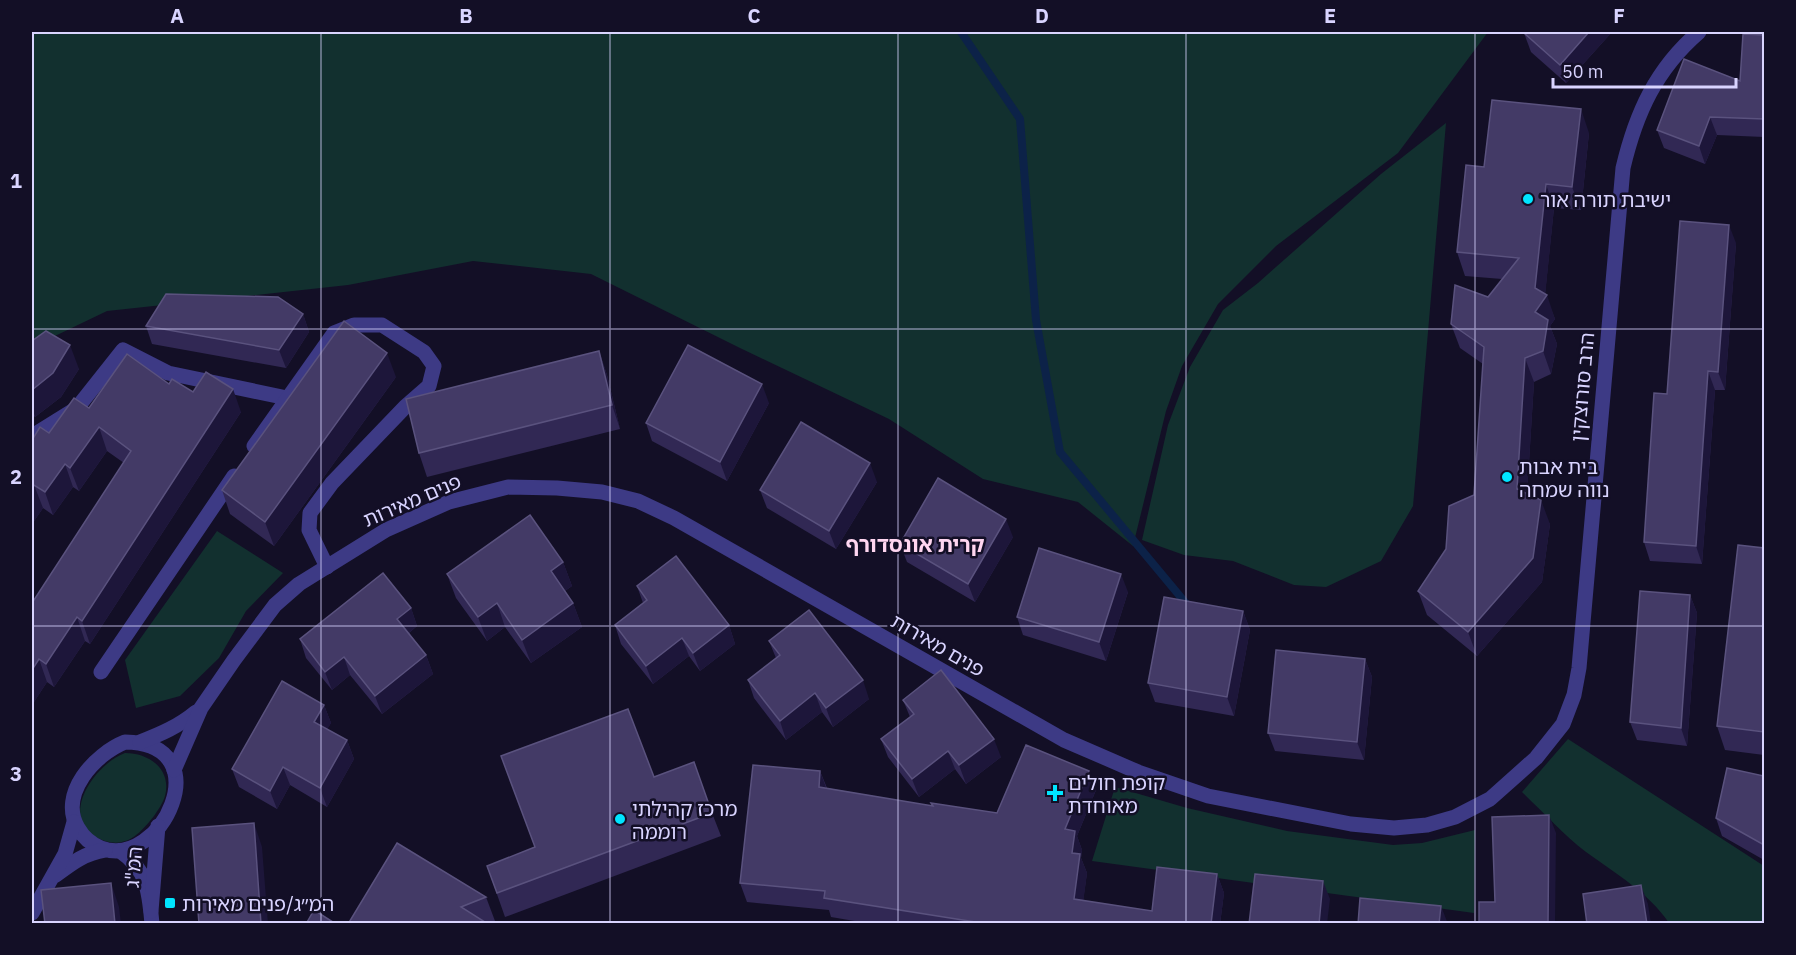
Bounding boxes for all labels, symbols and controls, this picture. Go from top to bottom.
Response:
text: A [170,2,184,29]
text: B [459,2,473,29]
text: C [747,2,761,29]
text: D [1035,2,1049,29]
text: E [1324,2,1336,29]
text: F [1613,2,1625,29]
scale bar [1553,51,1736,89]
text: 50 m [1562,60,1604,83]
text: 1 [10,167,22,194]
place label: ישיבת תורה אור [1540,186,1671,213]
marker: ישיבת תורה אור [1521,192,1535,206]
street label: הרב סורוצקין [1564,331,1600,443]
place label: בית אבות נווה שמחה [1519,453,1609,503]
text: 2 [10,463,22,490]
street label: פנים מאירות [359,467,465,533]
marker: בית אבות נווה שמחה [1500,470,1514,484]
district label: קרית אונסדורף [846,530,985,558]
street label: פנים מאירות [886,607,990,683]
text: 3 [10,760,22,787]
place label: קופת חולים מאוחדת [1068,769,1165,819]
marker: קופת חולים מאוחדת [1046,784,1064,802]
place label: מרכז קהילתי רוממה [632,795,738,845]
marker: מרכז קהילתי רוממה [613,812,627,826]
street label: המ"ג [118,845,148,889]
place label: המ״ג/פנים מאירות [182,890,334,917]
marker: המ״ג/פנים מאירות [163,896,177,910]

